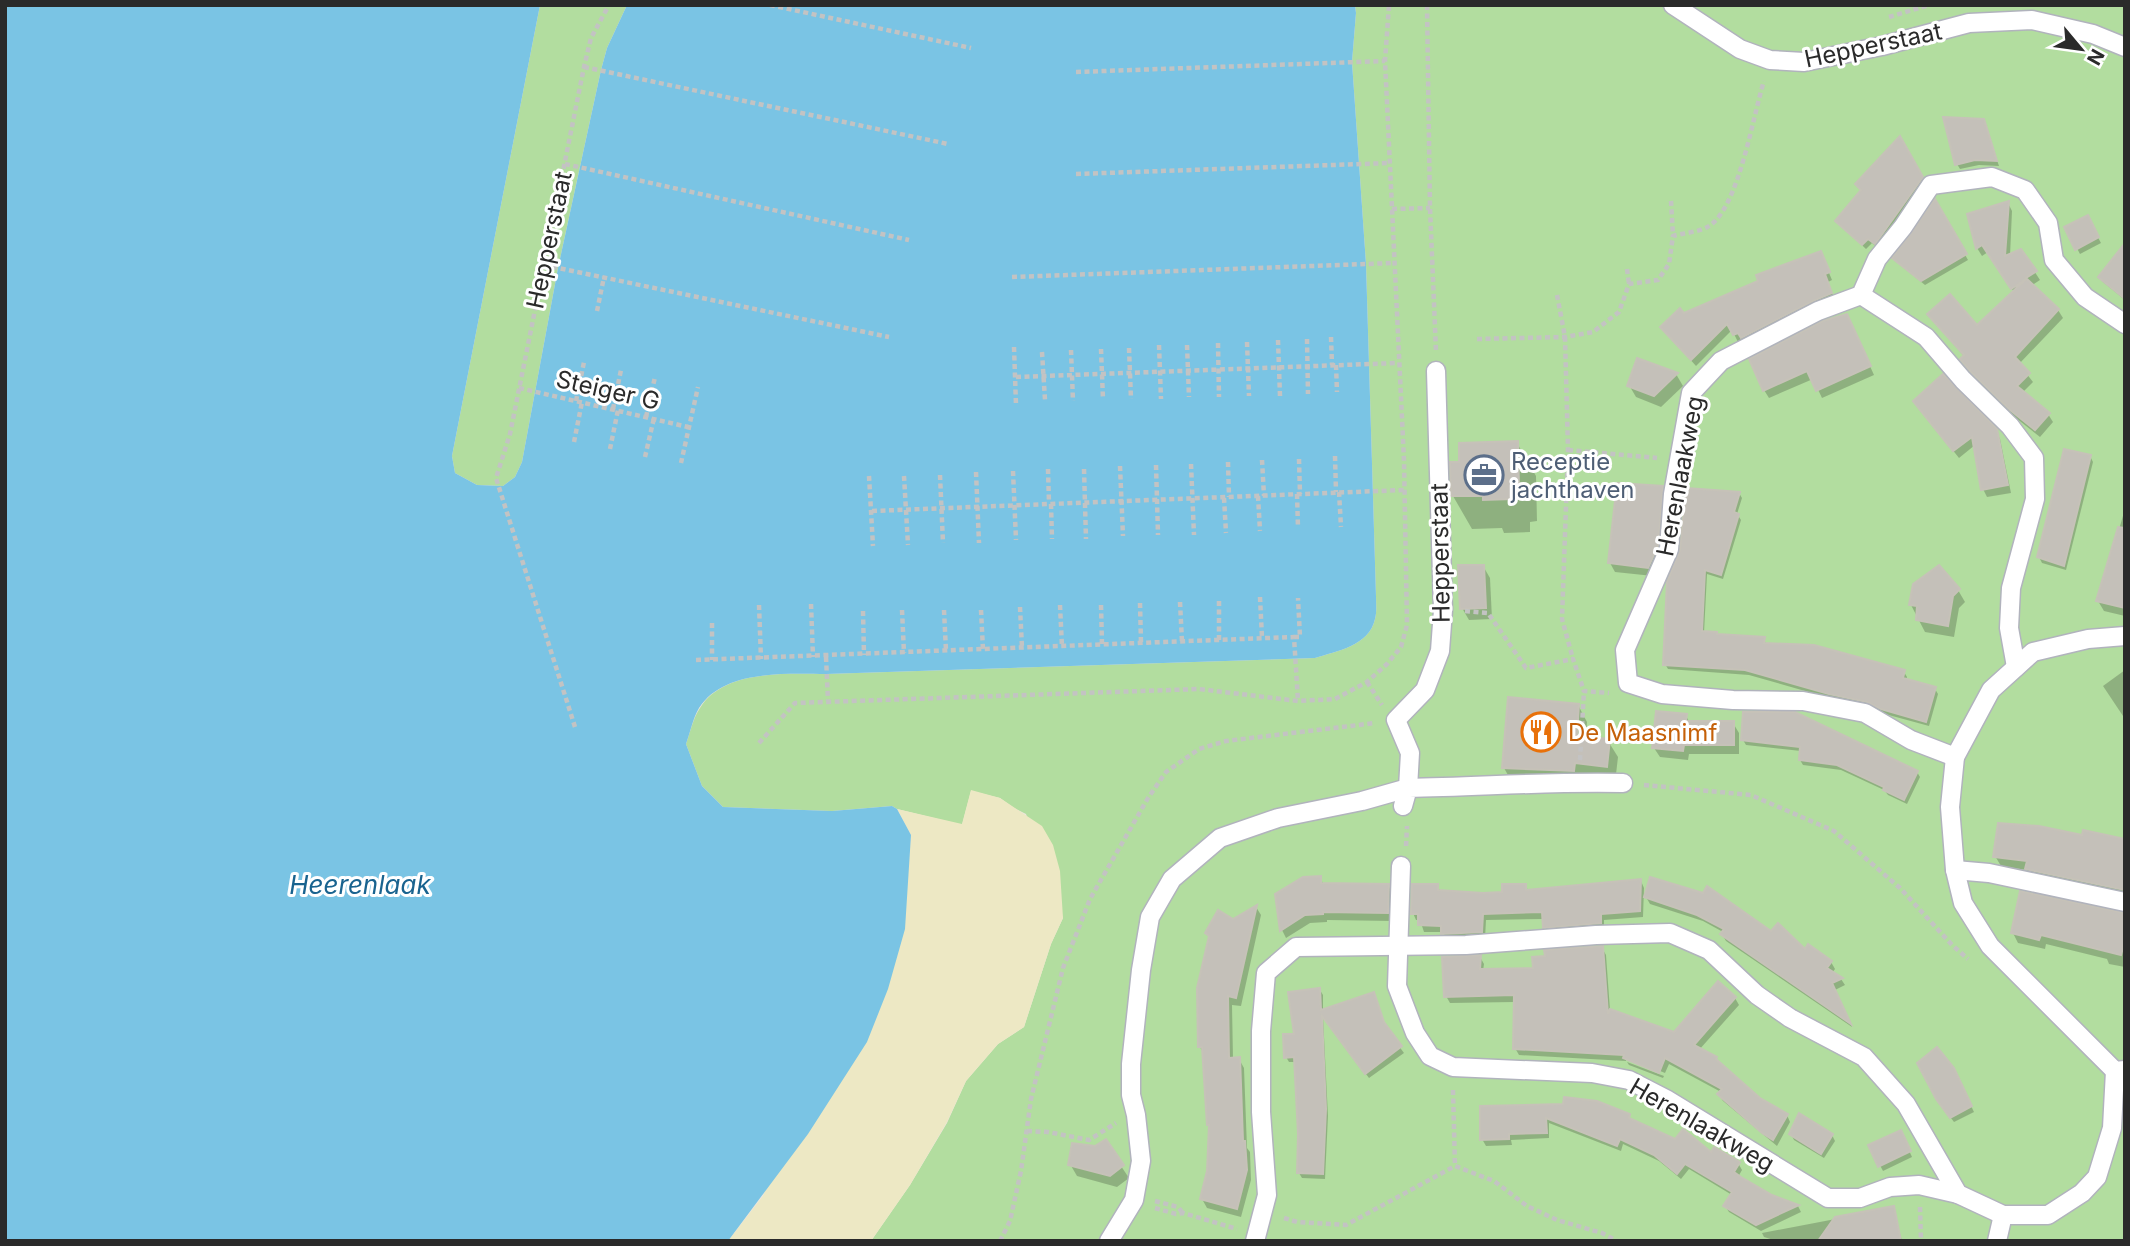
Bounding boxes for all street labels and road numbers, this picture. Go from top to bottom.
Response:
street label: Hepperstaat [1802,16,1944,74]
street label: Hepperstaat [520,169,578,311]
street label: Steiger G [553,364,663,416]
street label: Herenlaakweg [1650,393,1710,559]
street label: Hepperstaat [1424,483,1456,623]
street label: Herenlaakweg [1624,1072,1780,1178]

